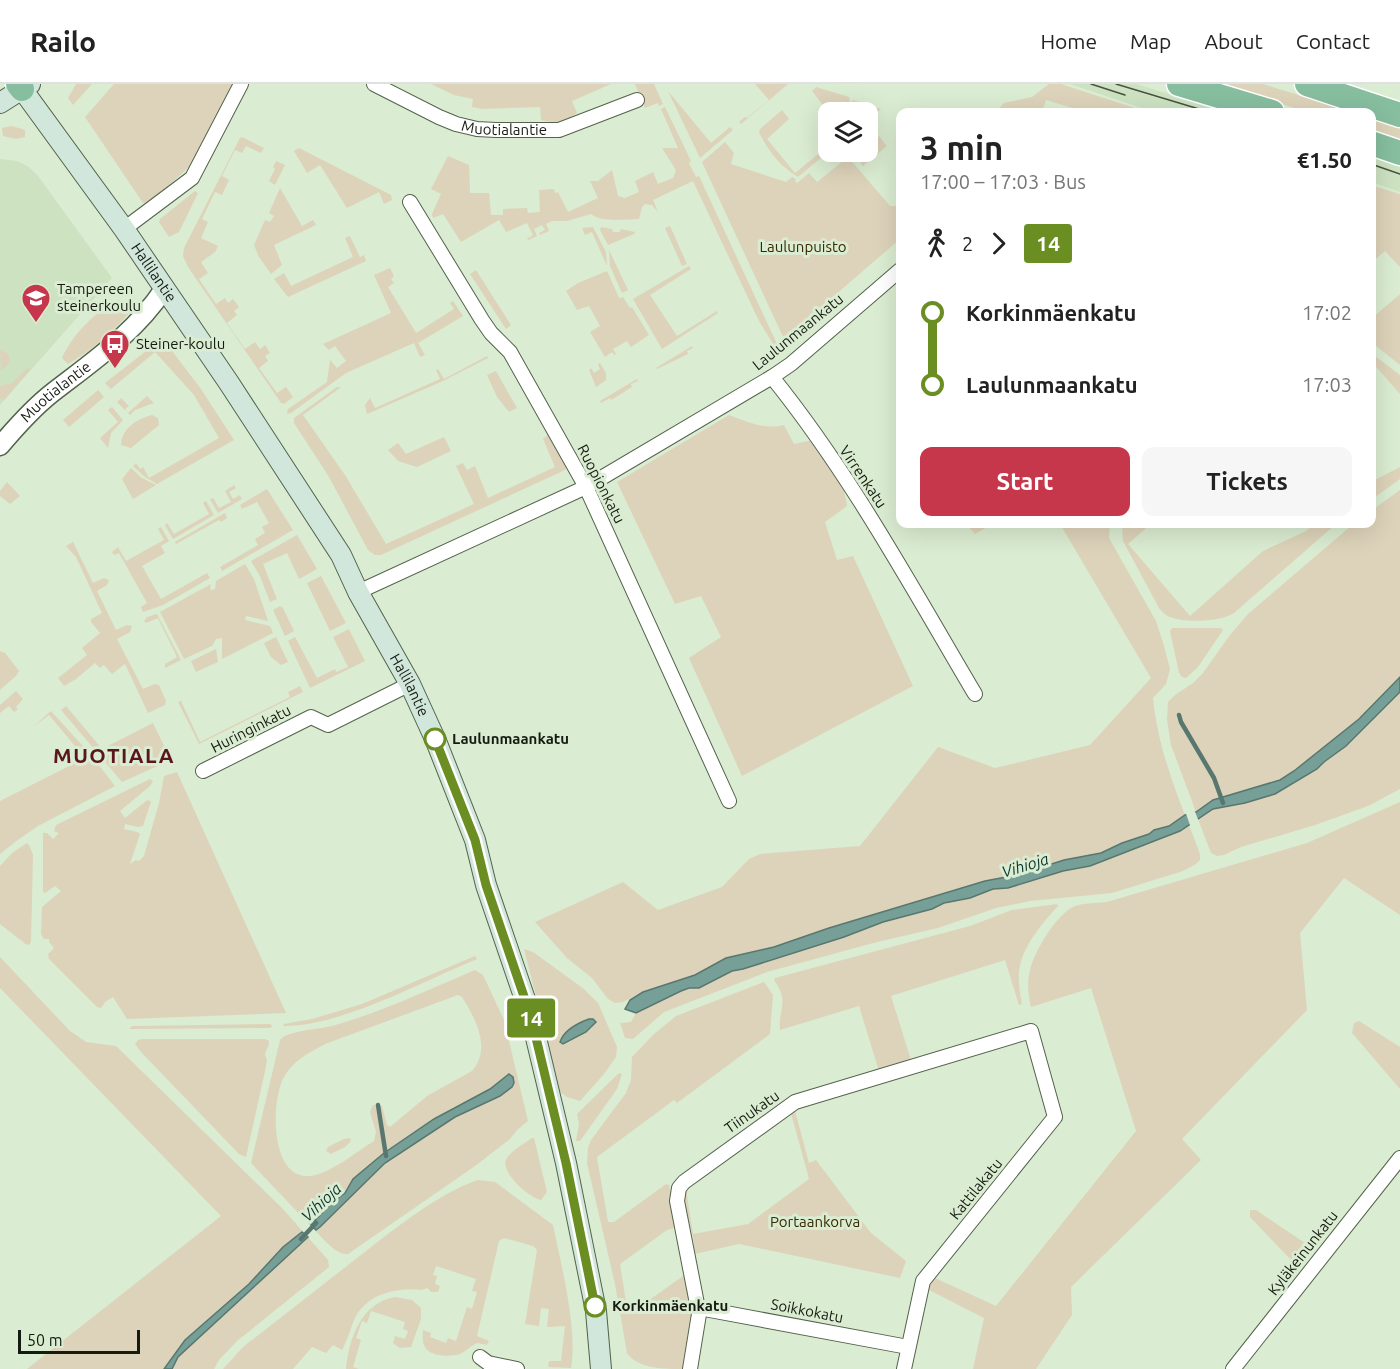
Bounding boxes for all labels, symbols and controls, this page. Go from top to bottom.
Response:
text: Railo [30,26,96,57]
text: Home [1040,29,1097,53]
text: Map [1130,29,1171,53]
text: About [1204,29,1263,53]
text: Contact [1296,29,1370,53]
map controls [818,102,878,162]
button: layers [818,102,878,162]
street label: Muotialantie [460,117,547,138]
text: 3 min [920,129,1003,166]
text: €1.50 [1297,147,1352,172]
text: 17:00 – 17:03 · Bus [920,170,1086,193]
icon: walk [920,227,953,260]
icon: forward [982,227,1015,260]
text: 14 [1036,231,1060,255]
text: 2 [962,232,973,255]
park label: Laulunpuisto [759,238,847,255]
street label: Hallilantie [128,240,180,305]
place label: Tampereen steinerkoulu [57,280,141,314]
school or university icon: Tampereen steinerkoulu [20,282,52,324]
street label: Laulunmaankatu [749,290,846,373]
text: Korkinmäenkatu [966,300,1136,325]
text: 17:02 [1302,301,1352,324]
bus stop icon: Steiner-koulu [99,328,131,370]
place label: Steiner-koulu [136,335,225,352]
street label: Muotialantie [17,358,94,425]
text: Laulunmaankatu [966,372,1138,397]
text: 17:03 [1302,373,1352,396]
street label: Ruopionkatu [574,442,629,526]
street label: Virrenkatu [836,442,890,511]
button: Start [920,447,1130,516]
button: Tickets [1142,447,1352,516]
street label: Hallilantie [387,651,433,719]
street label: Huringinkatu [208,701,294,756]
marker: Laulunmaankatu [424,728,446,750]
place label: Laulunmaankatu [452,730,569,747]
district label: MUOTIALA [53,743,175,767]
water label: Vihioja [999,849,1051,881]
line badge: 14 [504,998,558,1038]
text: 14 [519,1006,543,1030]
street label: Tiinukatu [721,1087,782,1137]
street label: Kattilakatu [946,1155,1005,1223]
water label: Vihioja [297,1179,345,1225]
street label: Kyläkeinunkatu [1264,1207,1341,1298]
park label: Portaankorva [770,1213,860,1230]
marker: Korkinmäenkatu [584,1295,606,1317]
street label: Soikkokatu [769,1295,845,1326]
place label: Korkinmäenkatu [612,1297,728,1314]
scale bar [18,1327,140,1354]
text: 50 m [27,1331,63,1349]

